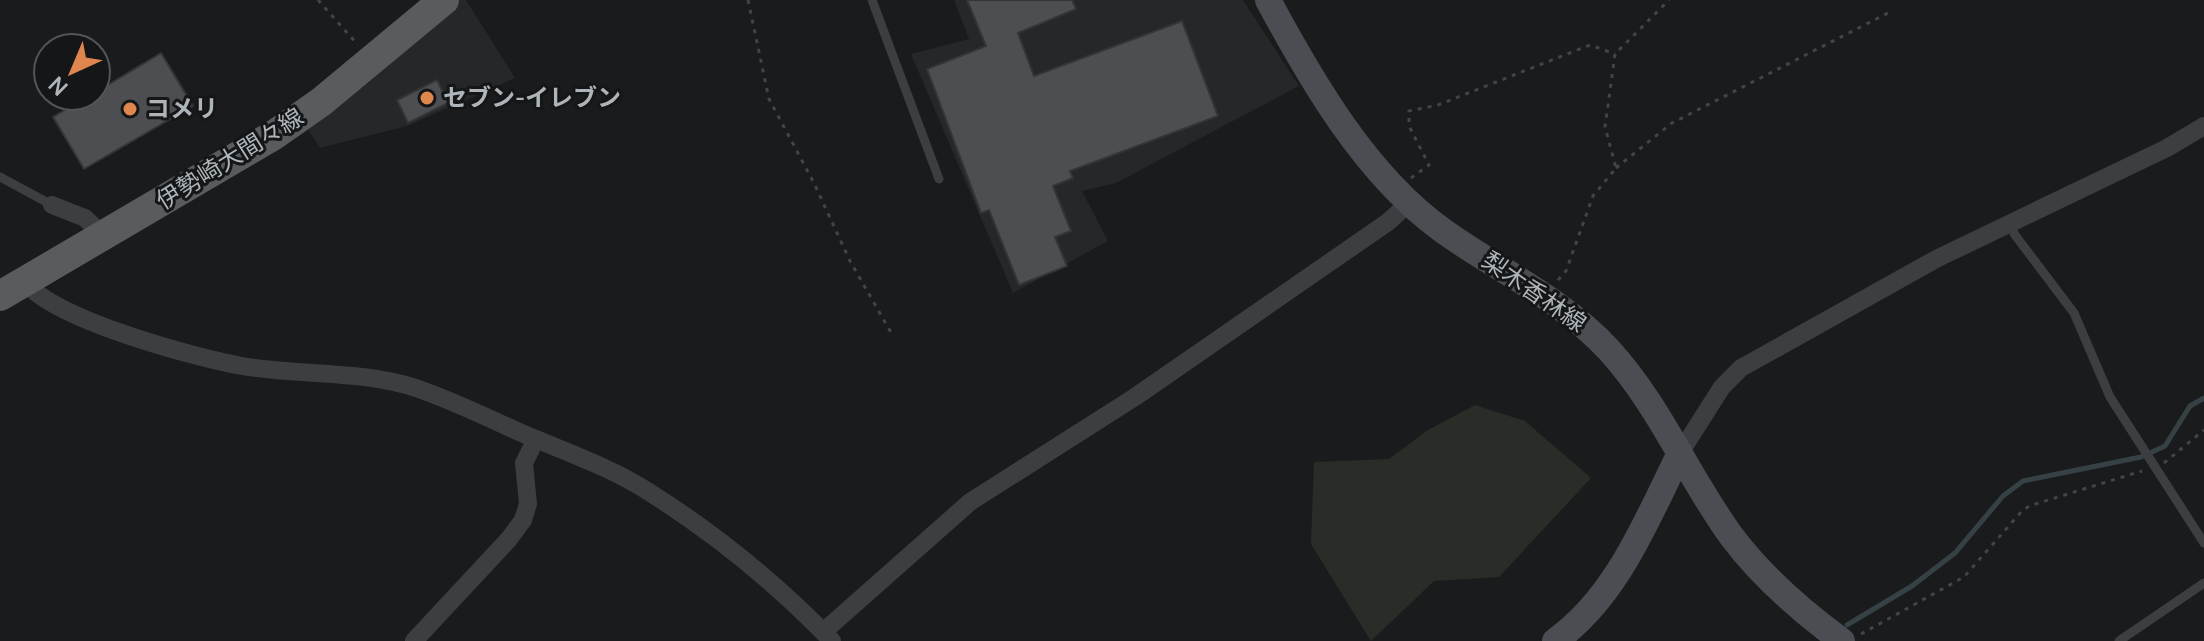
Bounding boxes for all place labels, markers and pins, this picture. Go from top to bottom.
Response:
place label: セブン-イレブン [443,80,621,113]
marker: セブン-イレブン [418,89,436,107]
place label: コメリ [146,91,218,124]
marker: コメリ [121,100,139,118]

